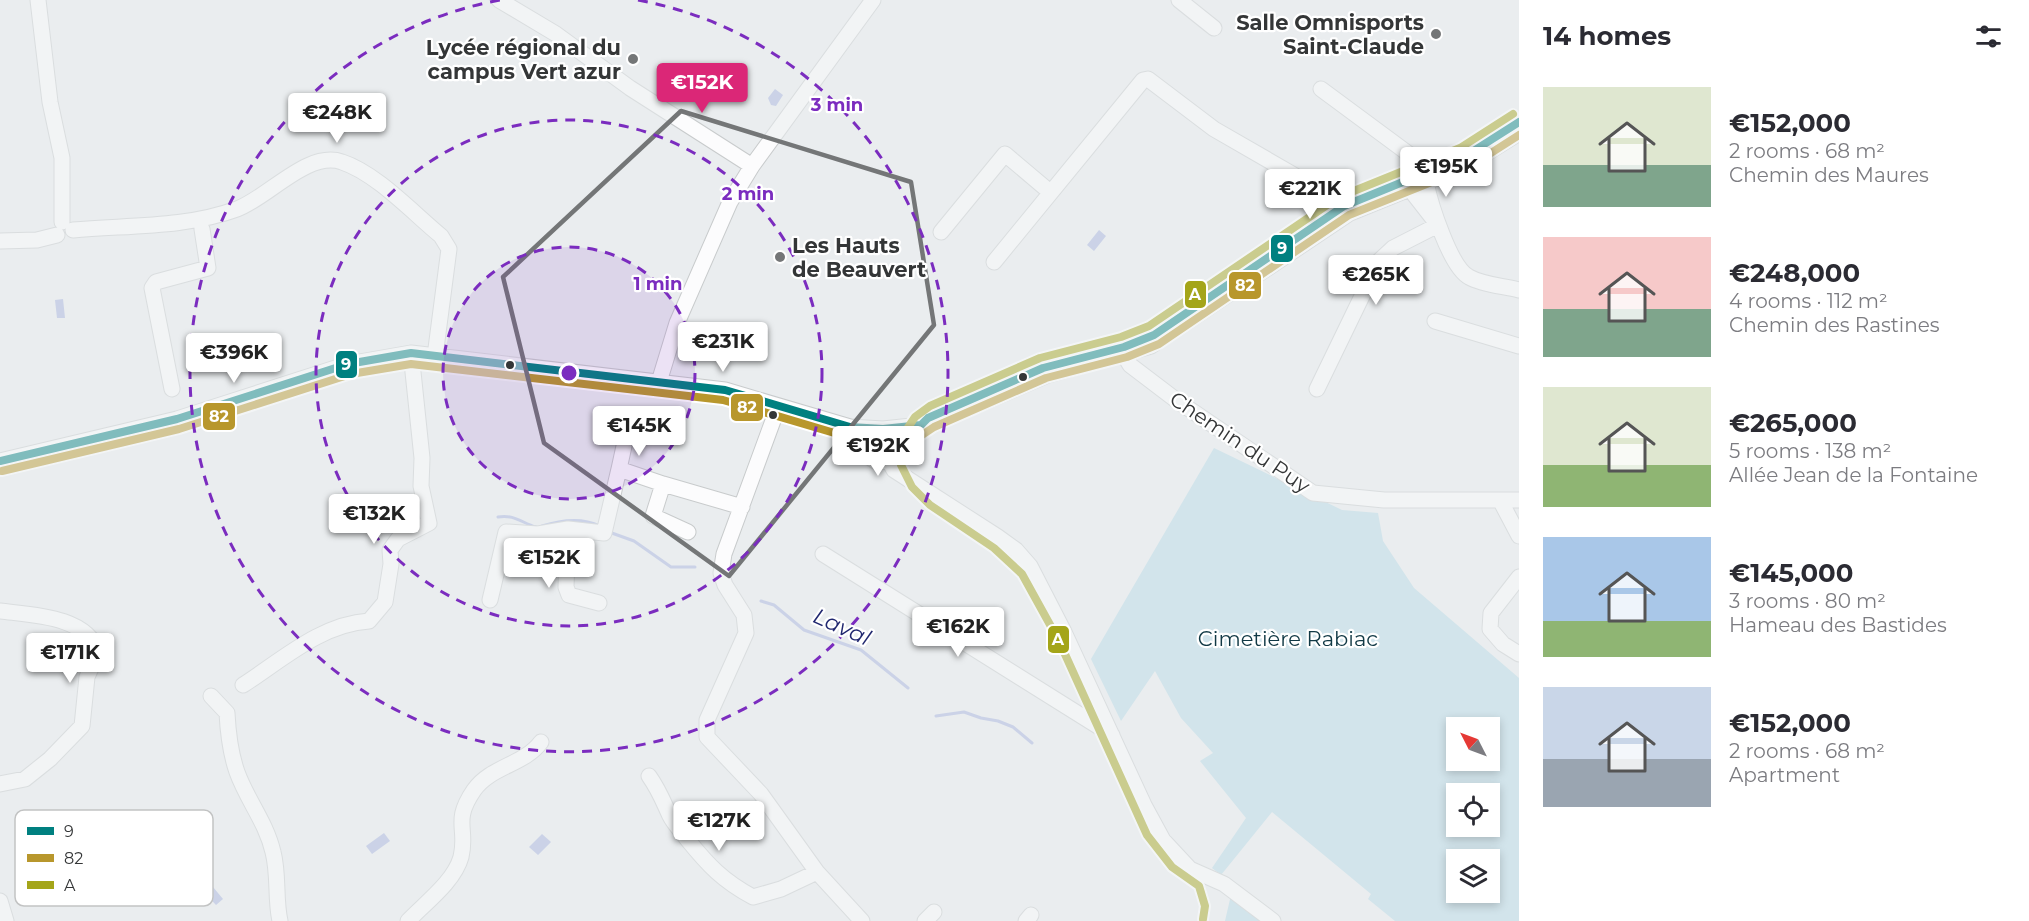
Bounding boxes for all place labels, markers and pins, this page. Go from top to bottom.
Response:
place label: Salle Omnisports Saint-Claude [1236,10,1424,59]
marker: Salle Omnisports Saint-Claude [1429,27,1443,41]
place label: Lycée régional du campus Vert azur [426,35,621,84]
marker: Lycée régional du campus Vert azur [626,52,640,66]
pin: €152K [660,63,744,114]
pin: €248K [295,93,379,144]
pin: €195K [1404,147,1488,198]
pin: €221K [1268,169,1352,220]
place label: Les Hauts de Beauvert [792,233,926,282]
marker: Les Hauts de Beauvert [773,250,787,264]
pin: €265K [1334,255,1418,306]
pin: €231K [681,322,765,373]
pin: €396K [192,333,276,384]
unlabelled marker [504,359,516,371]
centre of rings [559,363,579,383]
unlabelled marker [1017,371,1029,383]
pin: €145K [597,406,681,457]
unlabelled marker [767,409,779,421]
pin: €192K [836,426,920,477]
pin: €132K [332,494,416,545]
pin: €152K [507,538,591,589]
pin: €162K [916,607,1000,658]
pin: €171K [28,633,112,684]
pin: €127K [677,801,761,852]

